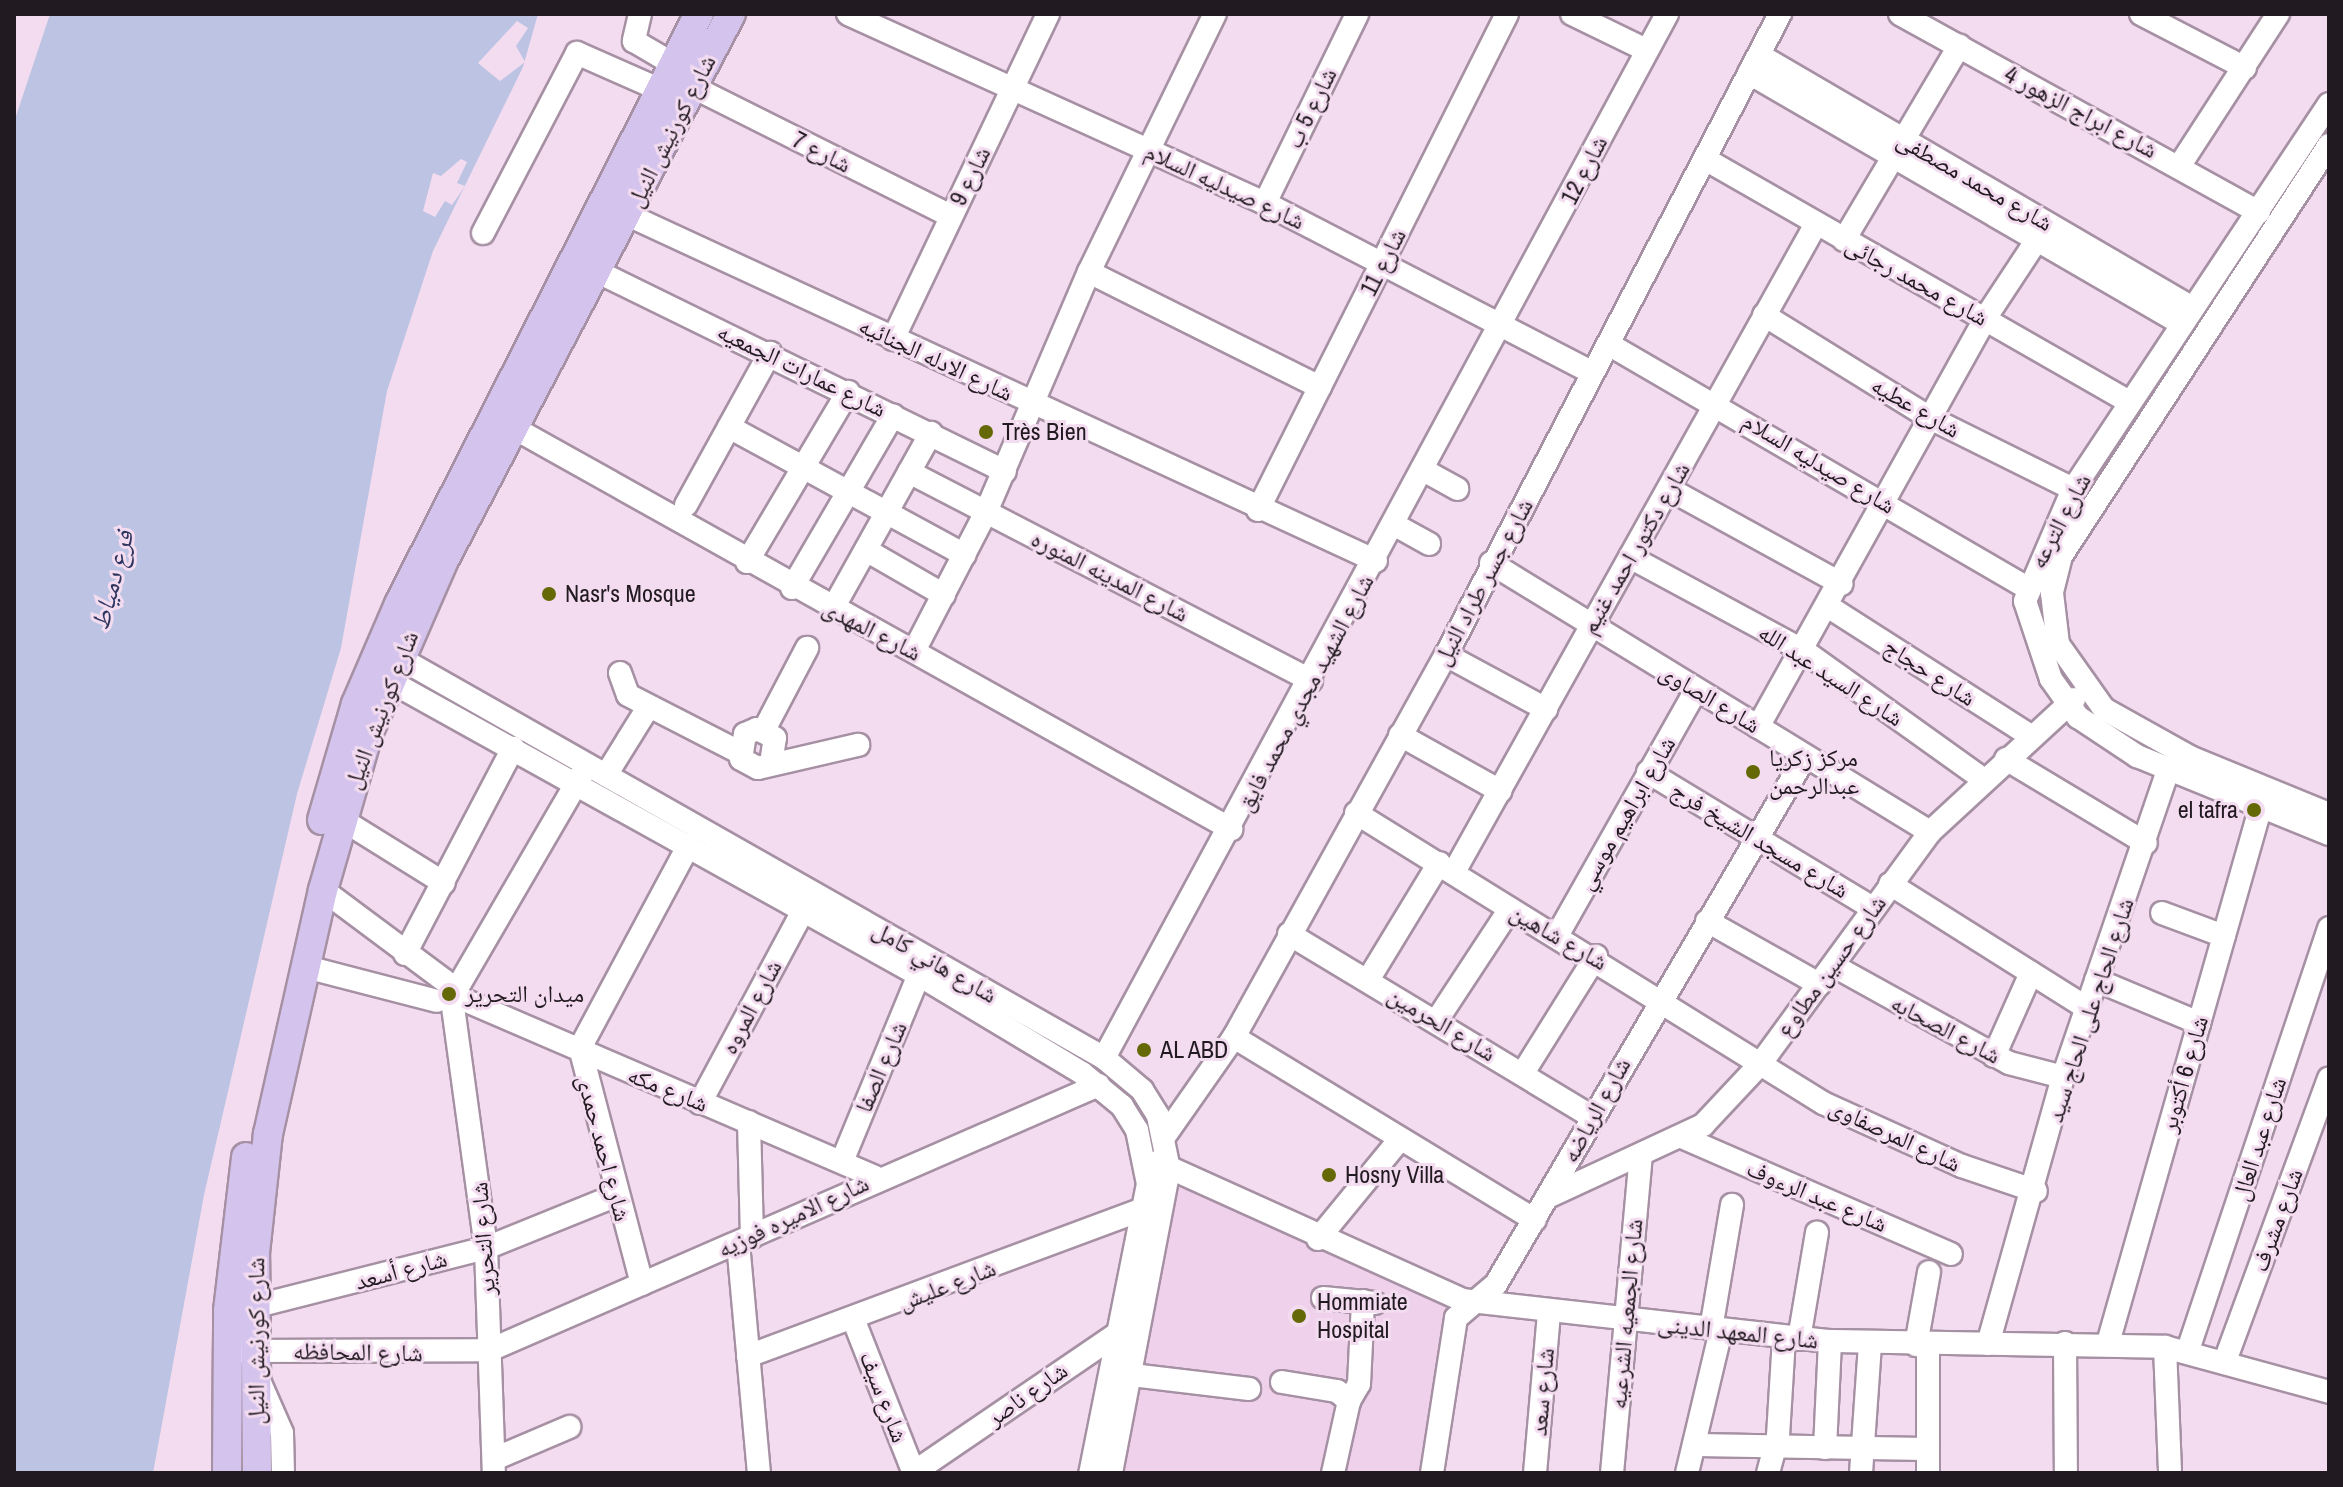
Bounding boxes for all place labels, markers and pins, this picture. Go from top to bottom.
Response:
place label: Très Bien [1002,418,1087,446]
marker: Très Bien [977,423,995,441]
place label: Nasr's Mosque [565,580,696,608]
marker: Nasr's Mosque [540,585,558,603]
place label: مركز زكريا عبدالرحمن [1769,744,1859,800]
marker: مركز زكريا عبدالرحمن [1744,763,1762,781]
place label: el tafra [2178,796,2238,824]
marker: el tafra [2245,801,2263,819]
place label: ميدان التحرير [465,980,584,1008]
marker: ميدان التحرير [440,985,458,1003]
place label: AL ABD [1160,1036,1230,1064]
marker: AL ABD [1135,1041,1153,1059]
place label: Hosny Villa [1345,1161,1444,1189]
marker: Hosny Villa [1320,1166,1338,1184]
place label: Hommiate Hospital [1317,1288,1408,1344]
marker: Hommiate Hospital [1288,1305,1310,1327]

